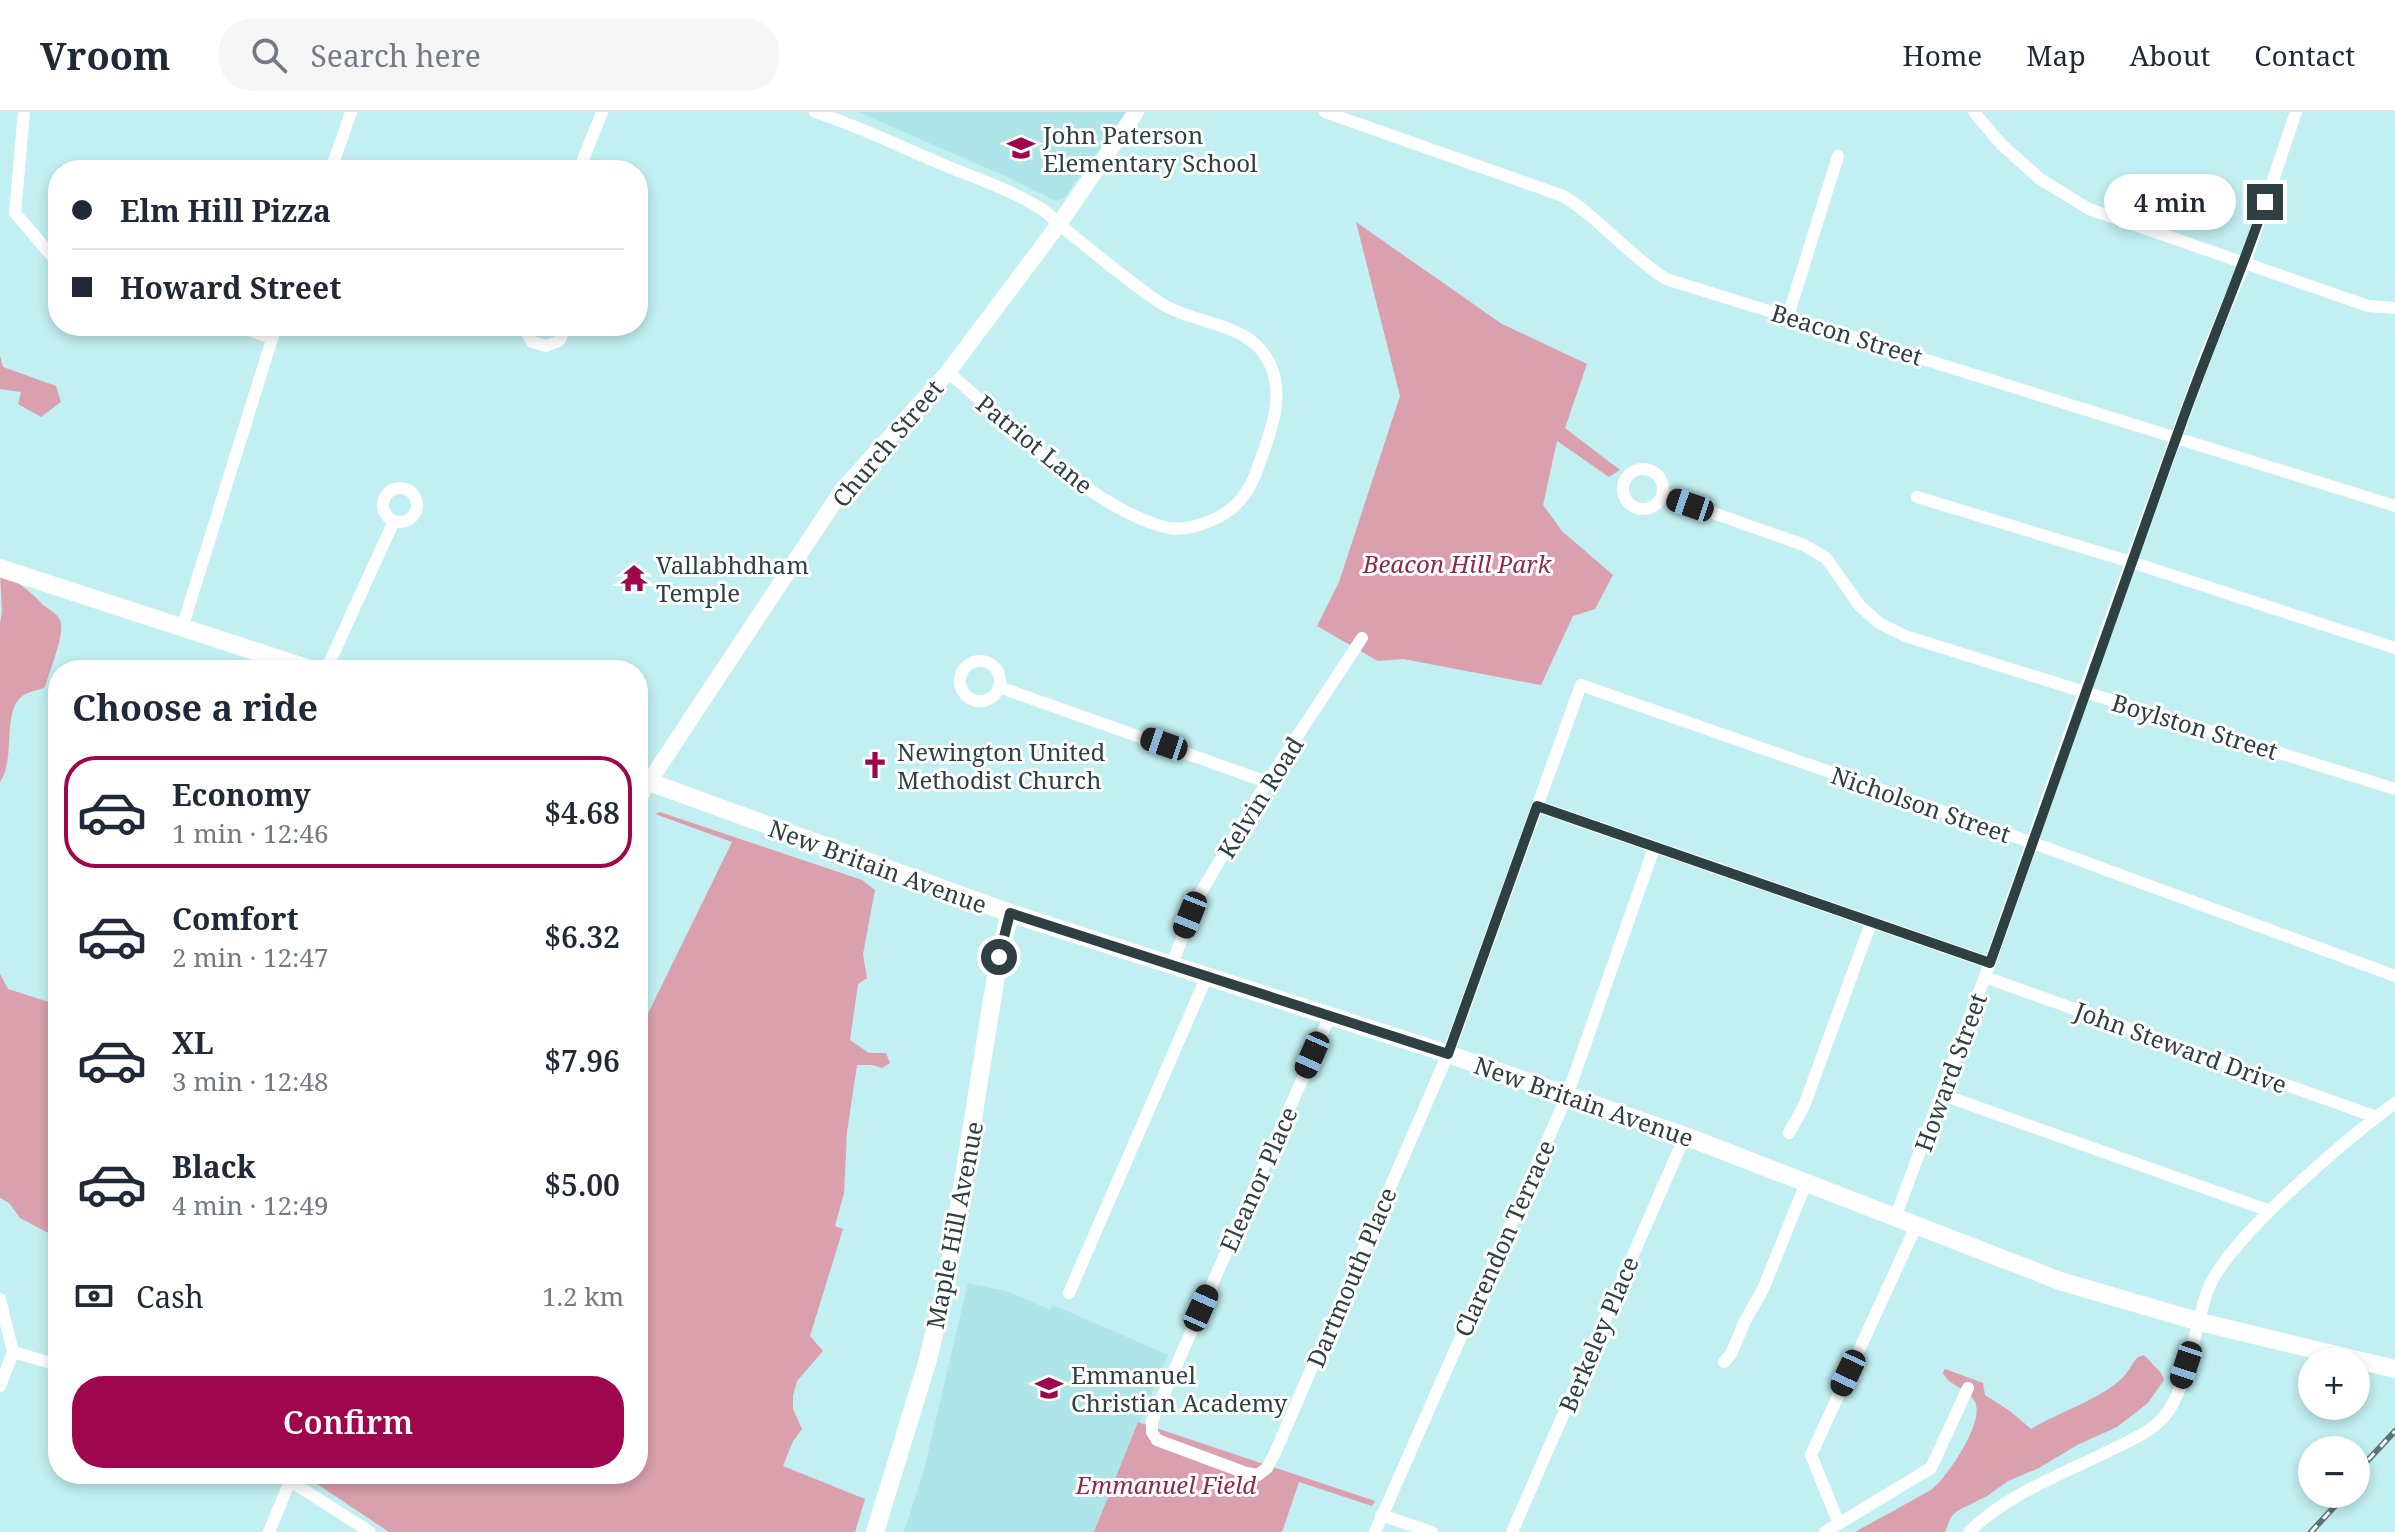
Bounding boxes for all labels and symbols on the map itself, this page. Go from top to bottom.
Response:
place label: John Paterson Elementary School [1042,118,1258,179]
school or university icon: John Paterson Elementary School [1006,133,1036,163]
callout: 4 min [2105,174,2237,230]
route end [2247,184,2283,220]
street label: Beacon Street [1767,295,1927,373]
street label: Church Street [824,372,950,514]
street label: Patriot Lane [970,387,1100,501]
car [1663,486,1717,524]
park label: Beacon Hill Park [1362,547,1553,580]
place label: Vallabhdham Temple [656,548,809,609]
temple icon: Vallabhdham Temple [619,563,649,593]
street label: Boylston Street [2108,685,2282,767]
car [1137,725,1191,763]
street label: Kelvin Road [1210,730,1311,864]
place label: Newington United Methodist Church [897,735,1106,796]
church icon: Newington United Methodist Church [860,750,890,780]
street label: Nicholson Street [1827,758,2015,850]
street label: New Britain Avenue [764,811,992,921]
car [1170,888,1210,942]
route start [981,939,1017,975]
street label: Howard Street [1906,988,1994,1156]
street label: John Steward Drive [2069,993,2292,1101]
car [1291,1028,1333,1082]
street label: New Britain Avenue [1470,1048,1698,1154]
street label: Eleanor Place [1211,1101,1305,1257]
street label: Maple Hill Avenue [918,1118,990,1332]
street label: Clarendon Terrace [1446,1134,1562,1342]
street label: Dartmouth Place [1298,1182,1404,1372]
street label: Berkeley Place [1550,1251,1646,1417]
car [1180,1281,1222,1335]
car [2167,1338,2205,1392]
car [1827,1346,1869,1400]
place label: Emmanuel Christian Academy [1071,1358,1288,1419]
school or university icon: Emmanuel Christian Academy [1034,1373,1064,1403]
park label: Emmanuel Field [1075,1468,1256,1501]

